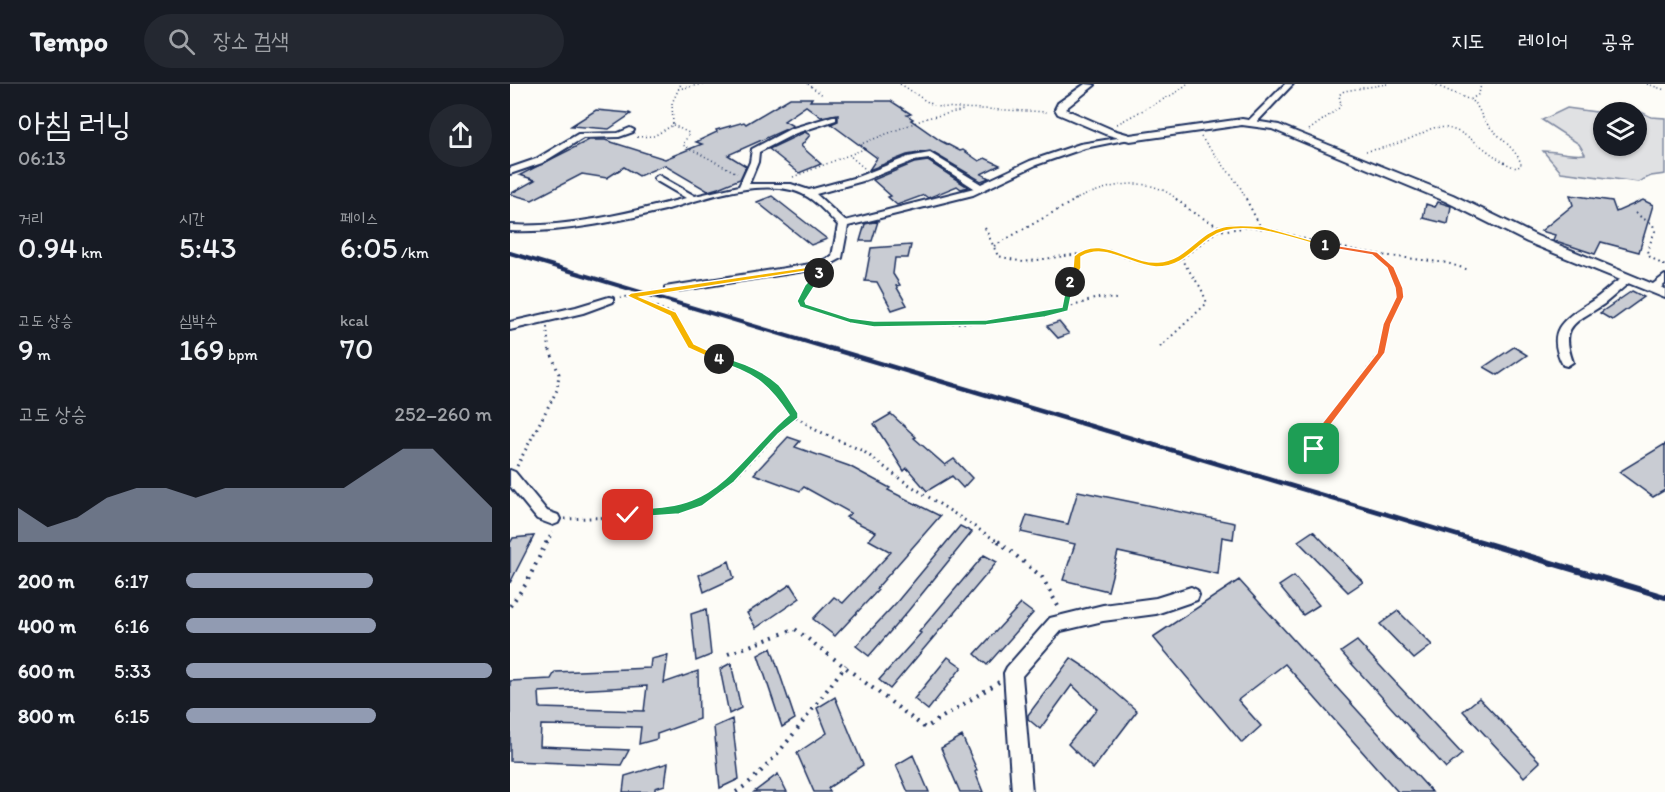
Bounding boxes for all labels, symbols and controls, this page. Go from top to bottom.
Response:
search box [144,14,564,68]
text: Tempo [30,24,108,58]
icon: search [165,25,198,58]
text: 장소 검색 [213,27,289,54]
text: 지도 [1451,28,1485,53]
text: 레이어 [1518,28,1568,53]
text: 공유 [1601,28,1635,53]
map controls [1593,102,1647,156]
button: layers [1593,102,1647,156]
text: 아침 러닝 [18,104,132,143]
button: share [429,104,492,167]
text: 06:13 [18,146,66,170]
text: 거리 [18,209,44,228]
text: 시간 [179,209,205,228]
text: 페이스 [340,209,379,228]
text: 0.94 [18,229,78,266]
text: 5:43 [179,229,236,266]
text: 6:05 [340,229,397,266]
pin: 1 [1310,230,1340,260]
text: 1 [1321,235,1329,254]
text: km [78,243,102,262]
text: /km [397,243,429,262]
pin: 3 [804,258,834,288]
text: 3 [815,263,823,282]
pin: 2 [1055,267,1085,297]
text: 2 [1066,272,1074,291]
text: 고도 상승 [18,311,73,330]
text: 심박수 [179,311,218,330]
text: kcal [340,311,368,330]
text: 70 [340,330,373,367]
text: 9 [18,331,34,368]
text: 169 [179,331,224,368]
pin: 4 [704,344,734,374]
text: m [34,345,51,364]
text: bpm [224,345,258,364]
text: 4 [714,349,724,368]
text: 고도 상승 [18,402,87,426]
text: 252–260 m [395,402,492,426]
pin [1288,423,1339,474]
icon: arrive [1297,432,1330,465]
pin [602,489,653,540]
icon: check [611,498,644,531]
text: 200 m [18,569,74,593]
text: 6:17 [114,569,149,593]
text: 400 m [18,614,76,638]
text: 6:16 [114,614,149,638]
text: 600 m [18,659,75,683]
text: 5:33 [114,659,151,683]
text: 800 m [18,704,75,728]
text: 6:15 [114,704,149,728]

